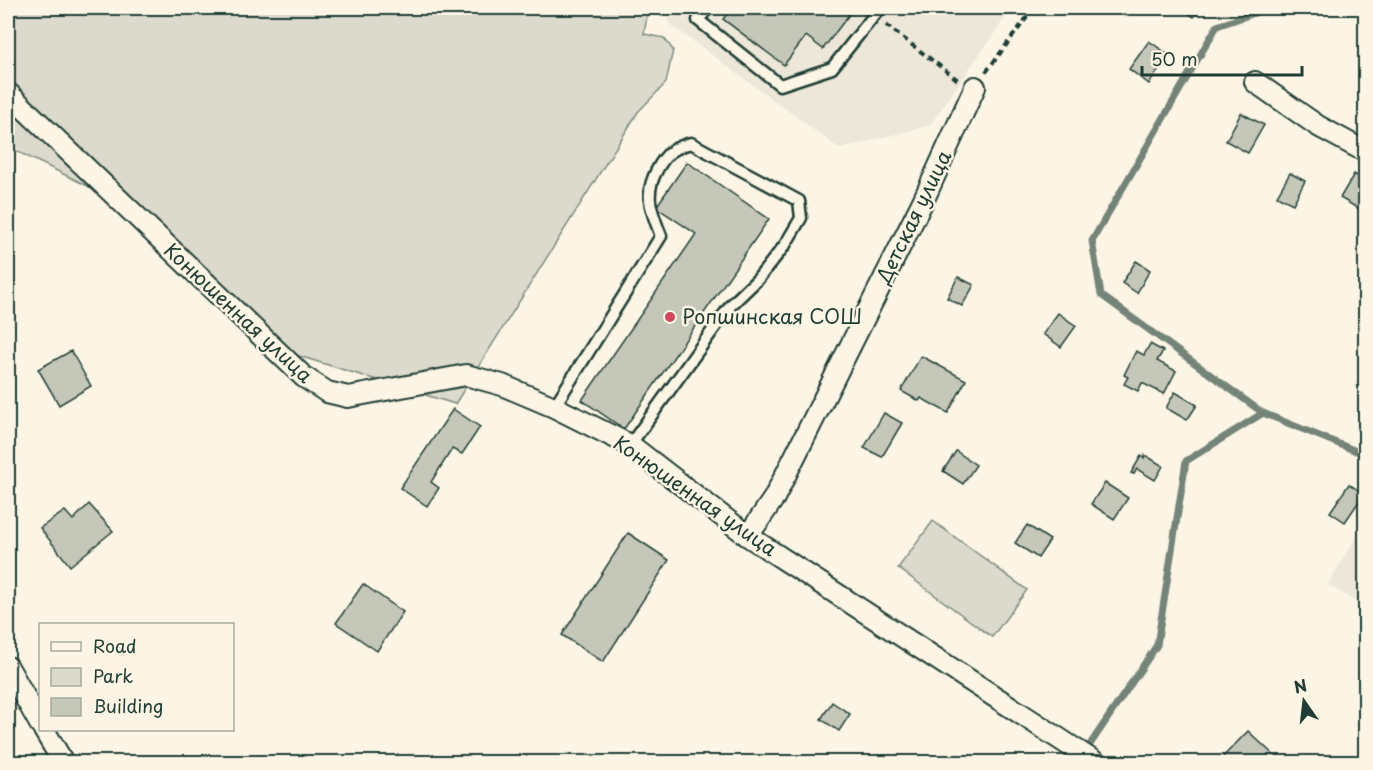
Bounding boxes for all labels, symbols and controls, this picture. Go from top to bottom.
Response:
scale bar [1142,39,1302,77]
text: 50 m [1151,45,1198,72]
street label: Детская улица [867,144,959,289]
street label: Конюшенная улица [158,235,320,390]
place label: Ропшинская СОШ [682,301,862,331]
marker: Ропшинская СОШ [663,310,677,324]
street label: Конюшенная улица [608,427,784,563]
legend [39,623,234,731]
text: Road [93,632,137,659]
text: Park [93,662,133,689]
north arrow [1274,671,1334,731]
text: N [1291,672,1309,699]
text: Building [93,692,163,719]

